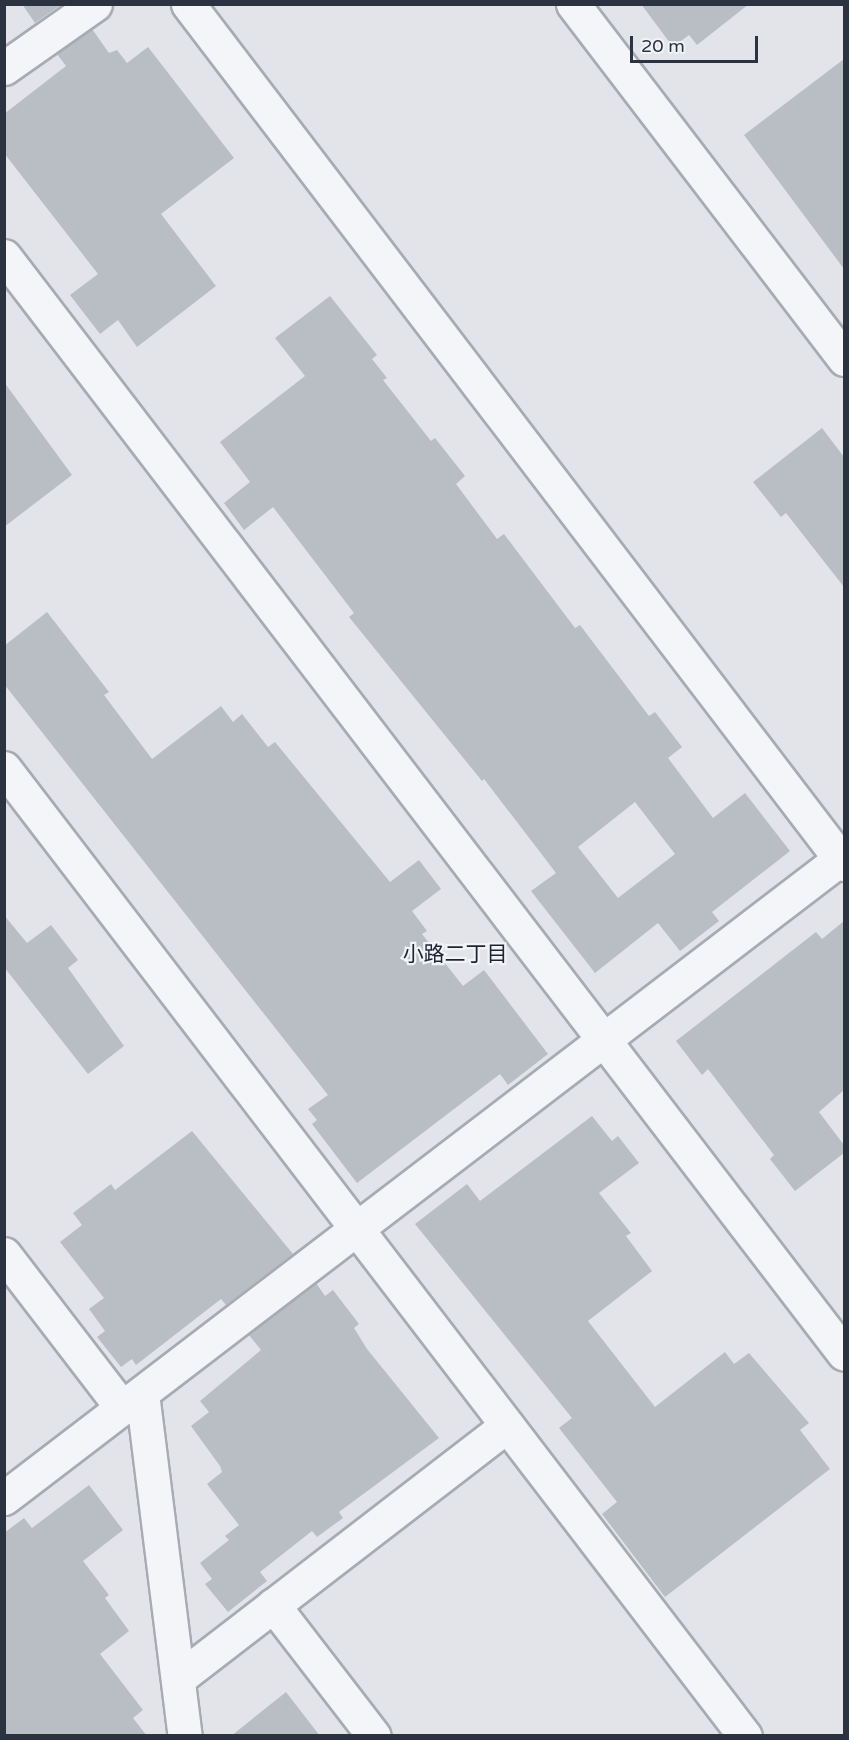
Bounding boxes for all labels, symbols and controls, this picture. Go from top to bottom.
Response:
scale bar [633,24,760,62]
text: 20 m [641,35,685,57]
district label: 小路二丁目 [403,942,507,968]

